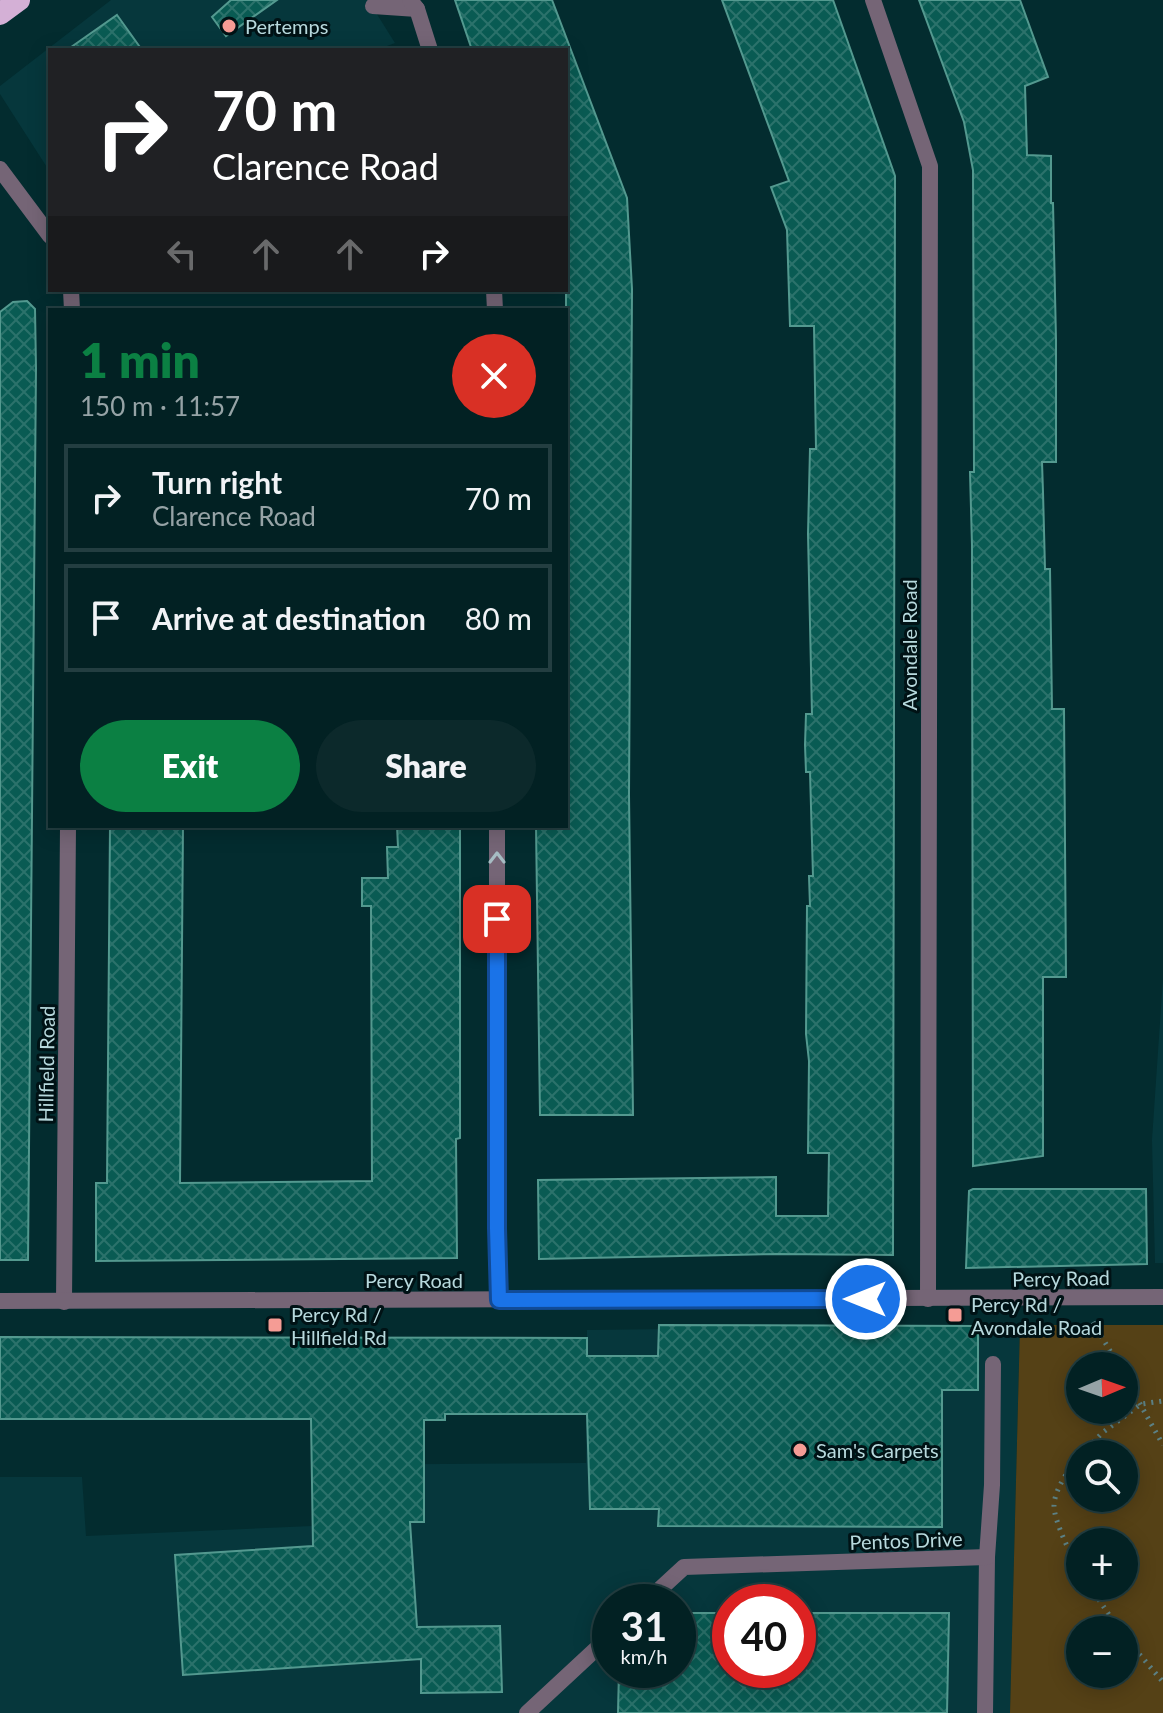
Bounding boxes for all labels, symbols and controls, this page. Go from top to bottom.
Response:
place label: Pertemps [245,14,328,38]
marker: Pertemps [220,17,238,35]
text: 70 m [212,76,337,143]
icon: right [80,80,184,184]
text: Clarence Road [212,144,439,188]
icon: left [160,232,204,276]
icon: ahead [244,232,288,276]
icon: ahead [328,232,372,276]
icon: right [412,232,456,276]
text: 1 min [80,331,200,388]
button: close [452,334,536,418]
text: 150 m · 11:57 [80,390,240,422]
text: Turn right [152,464,282,500]
icon: right [84,476,128,520]
text: 70 m [465,480,532,516]
text: Clarence Road [152,500,316,532]
street label: Avondale Road [897,579,921,711]
icon: arrive [84,596,128,640]
text: Arrive at destination [152,600,426,636]
text: 80 m [465,600,532,636]
button: Exit [80,720,300,812]
button: Share [316,720,536,812]
one-way arrow [488,851,506,864]
pin [463,885,531,953]
icon: arrive [475,897,519,941]
street label: Hillfield Road [33,1005,59,1123]
position arrow [824,1257,908,1341]
street label: Percy Road [1012,1265,1110,1291]
street label: Percy Road [365,1268,463,1292]
place label: Percy Rd / Avondale Road [971,1292,1102,1339]
place label: Percy Rd / Hillfield Rd [291,1302,387,1349]
marker: Percy Rd / Avondale Road [946,1306,964,1324]
marker: Percy Rd / Hillfield Rd [266,1316,284,1334]
north arrow [1066,1352,1138,1424]
map controls [1066,1352,1138,1688]
place label: Sam's Carpets [816,1438,939,1462]
button: search [1066,1440,1138,1512]
marker: Sam's Carpets [791,1441,809,1459]
street label: Pentos Drive [849,1526,963,1554]
button: + [1066,1528,1138,1600]
speed limit sign: 40 [712,1584,816,1688]
text: 31 [621,1602,667,1650]
button: − [1066,1616,1138,1688]
text: km/h [621,1644,667,1668]

